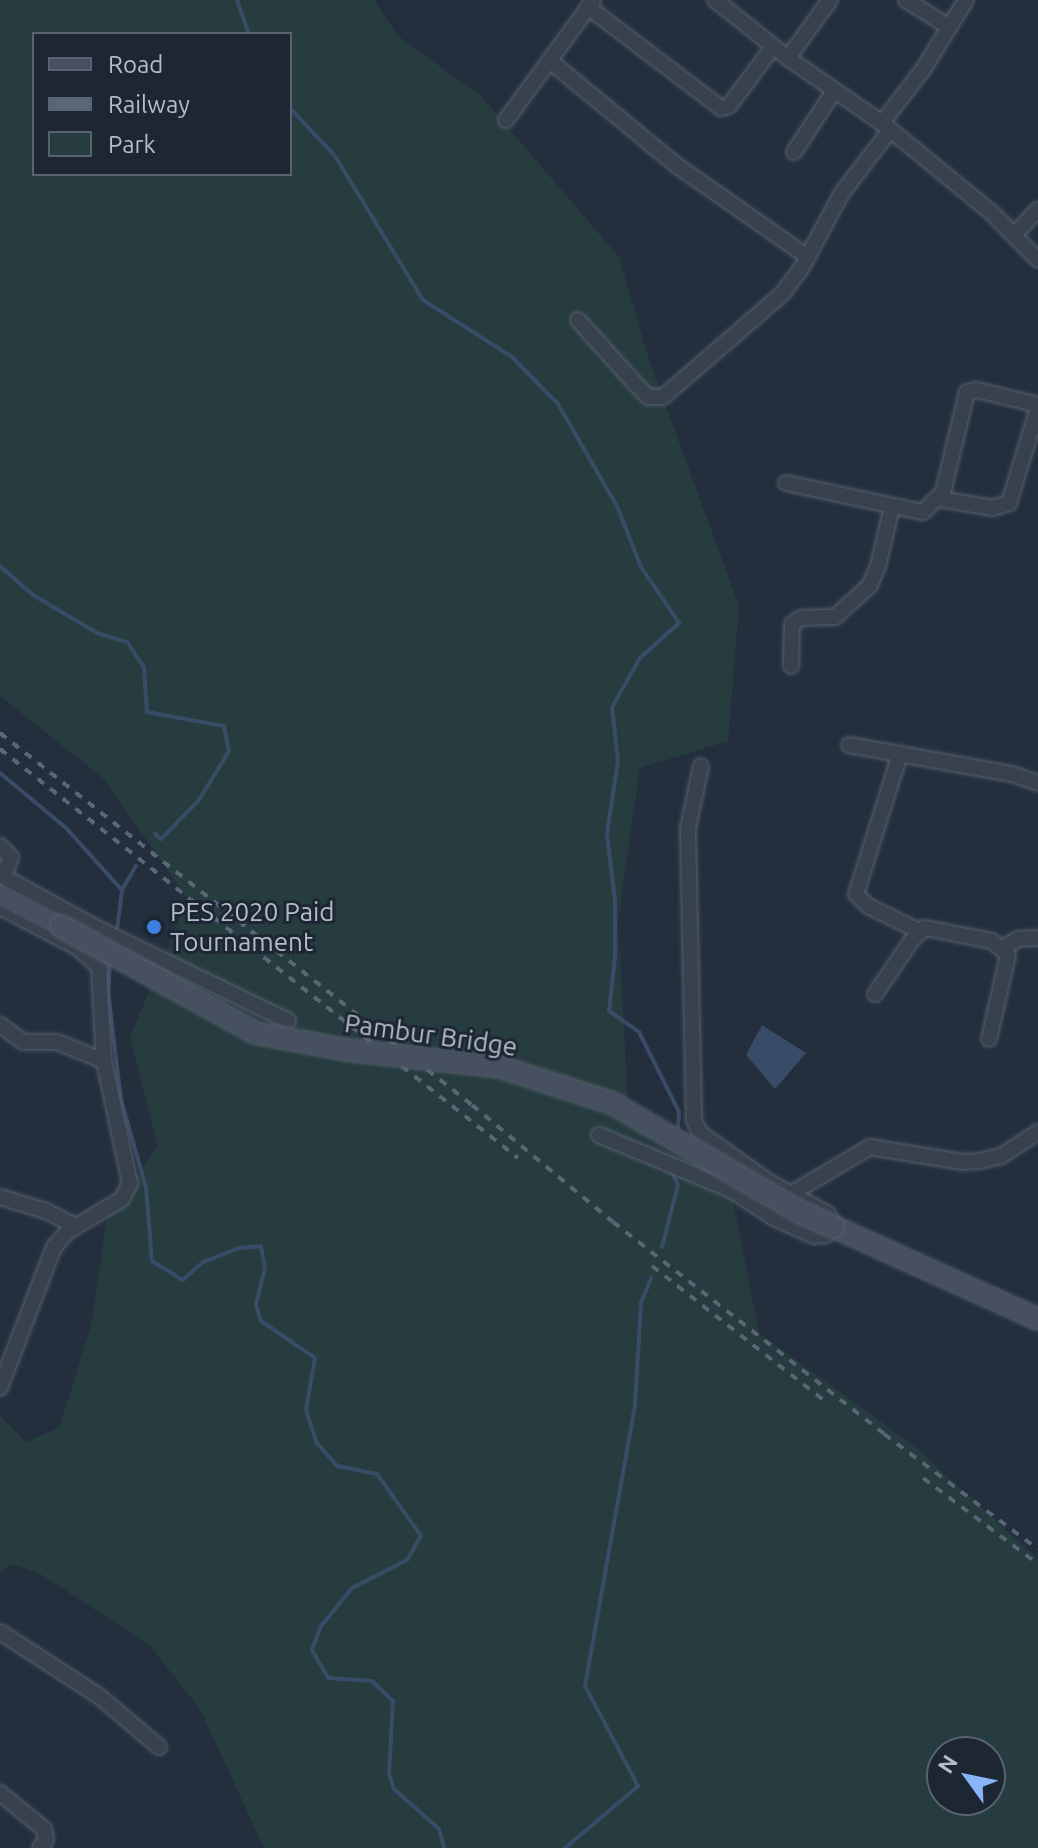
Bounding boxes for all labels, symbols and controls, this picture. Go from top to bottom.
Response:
legend [32,32,292,176]
text: Road [108,51,163,78]
text: Railway [108,91,190,118]
text: Park [108,131,156,158]
place label: PES 2020 Paid Tournament [170,896,335,958]
marker: PES 2020 Paid Tournament [145,918,163,936]
street label: Pambur Bridge [343,1007,519,1063]
north arrow [926,1736,1006,1816]
text: N [932,1750,962,1777]

